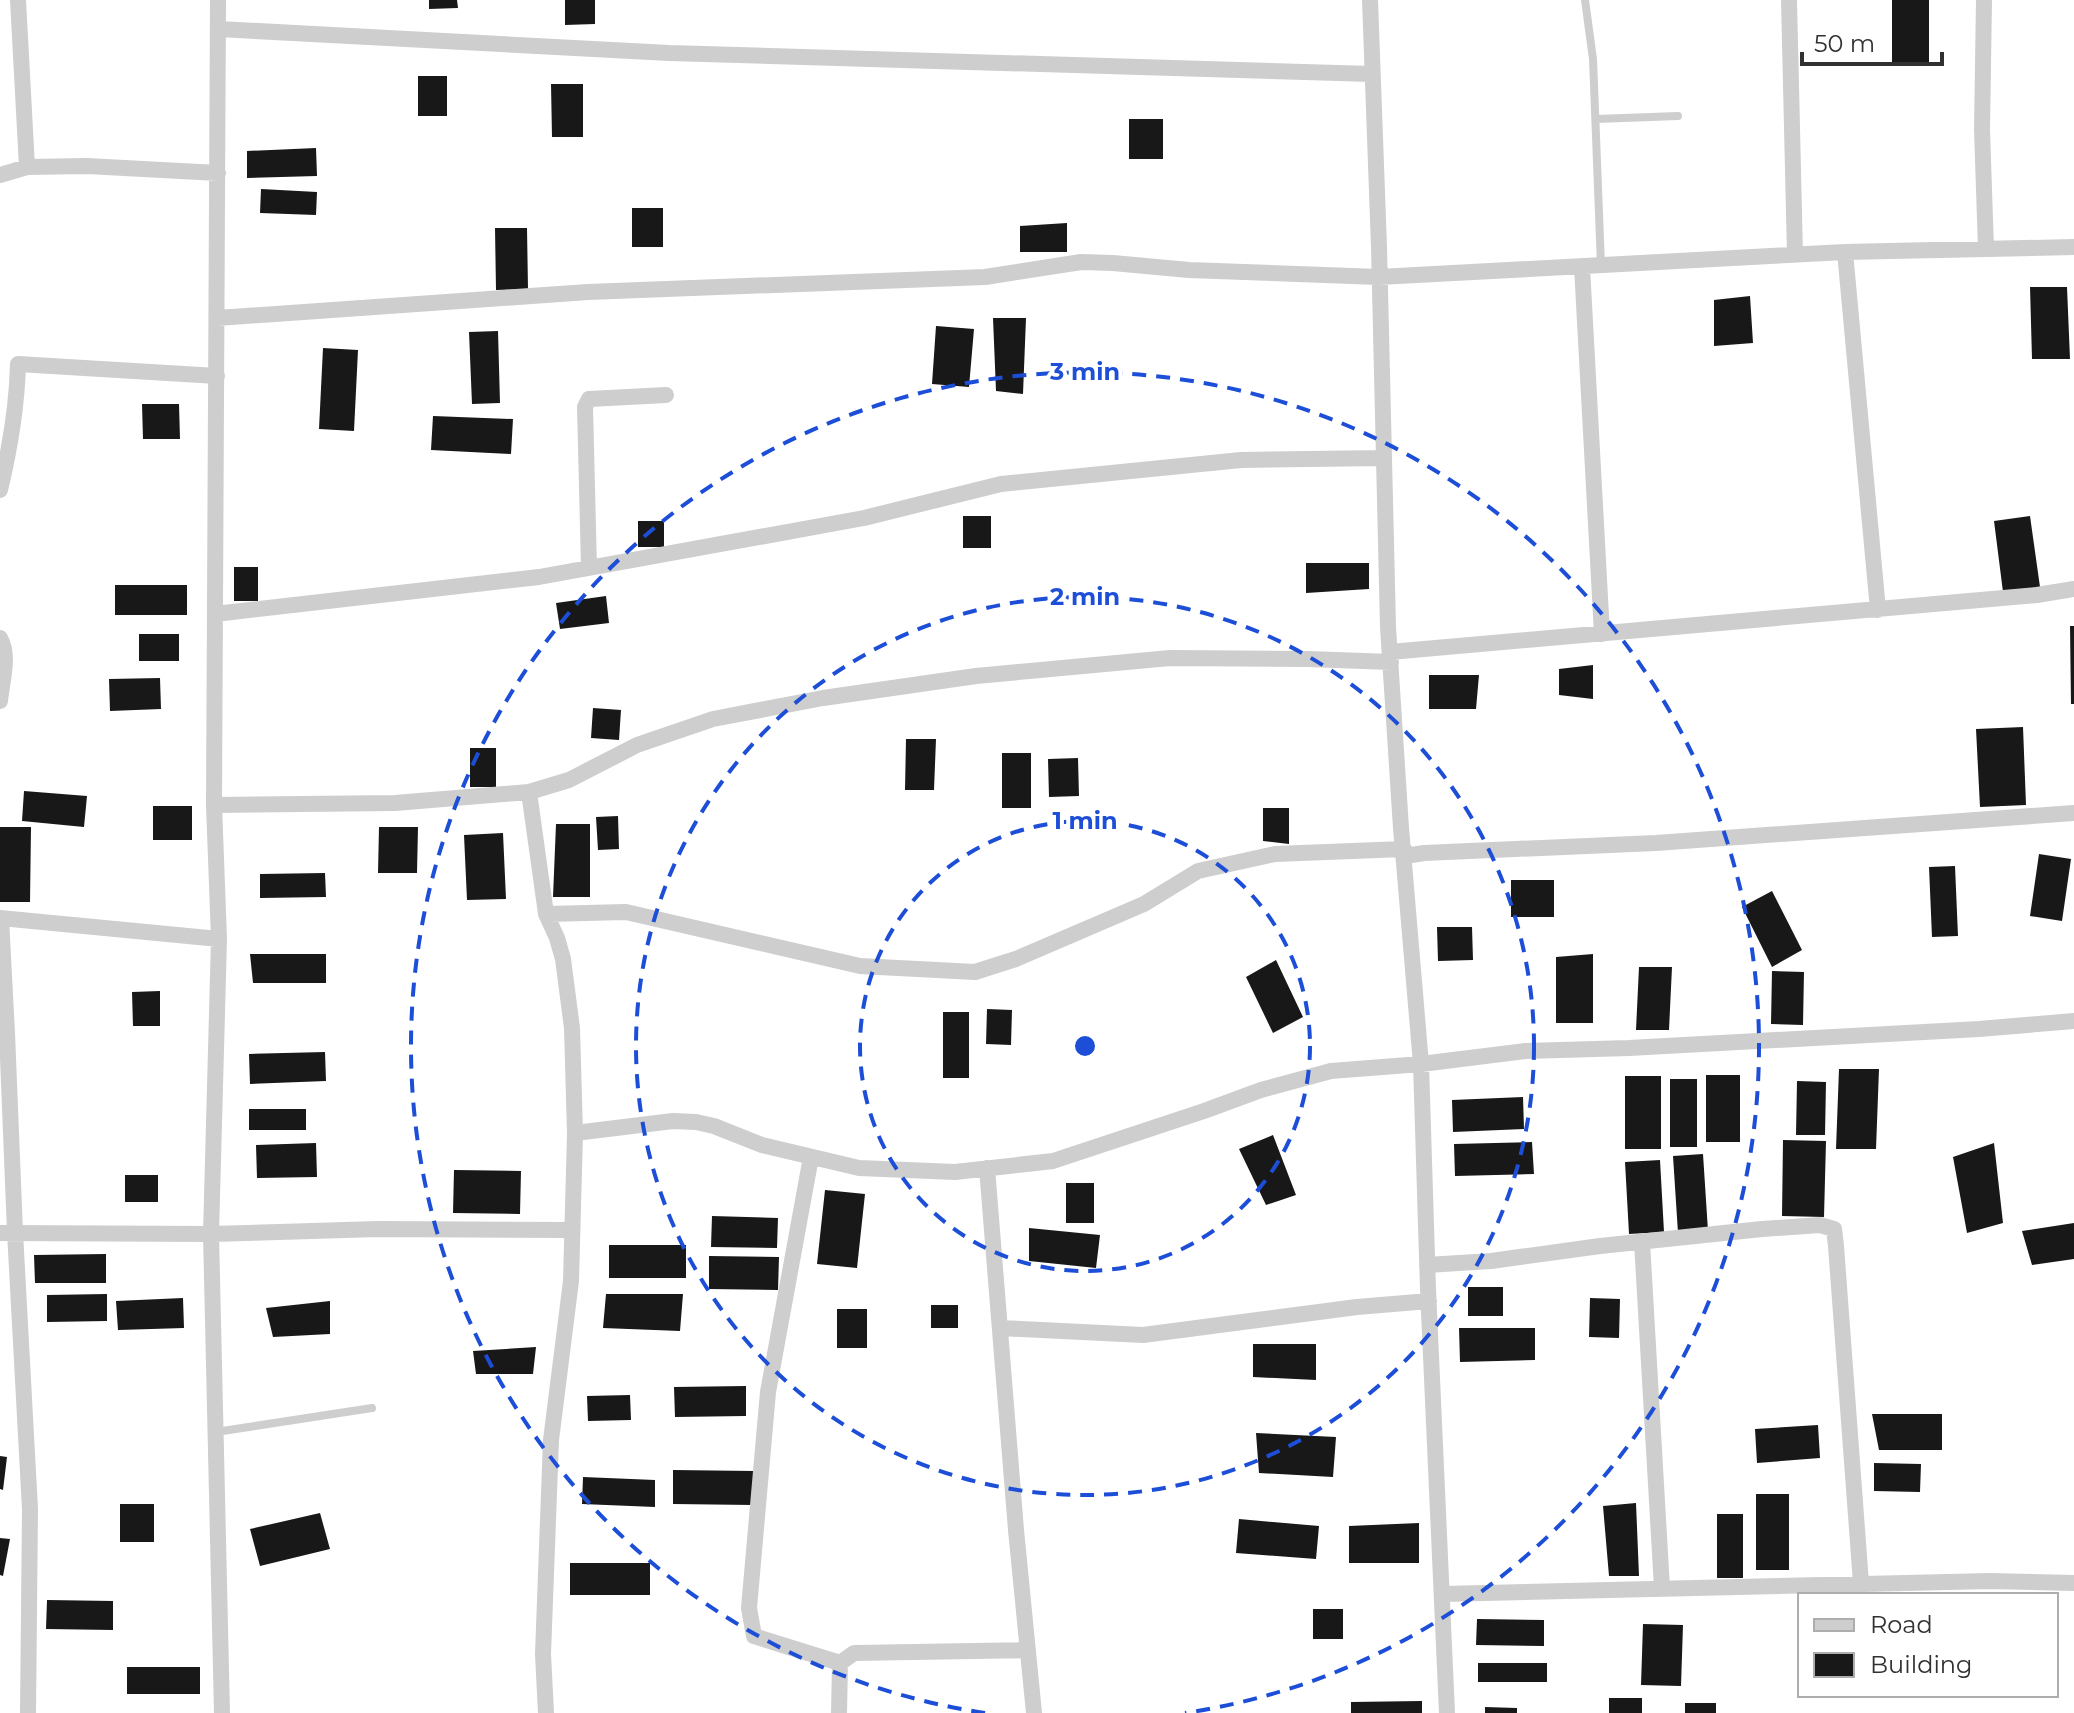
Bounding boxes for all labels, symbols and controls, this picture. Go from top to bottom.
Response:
scale bar [1802,16,1942,66]
text: 50 m [1814,29,1875,58]
text: 3 min [1049,357,1120,386]
text: 2 min [1050,582,1120,611]
text: 1 min [1052,806,1118,835]
centre of rings [1071,1032,1099,1060]
legend [1798,1593,2058,1697]
text: Road [1870,1610,1933,1639]
text: Building [1870,1650,1973,1679]

